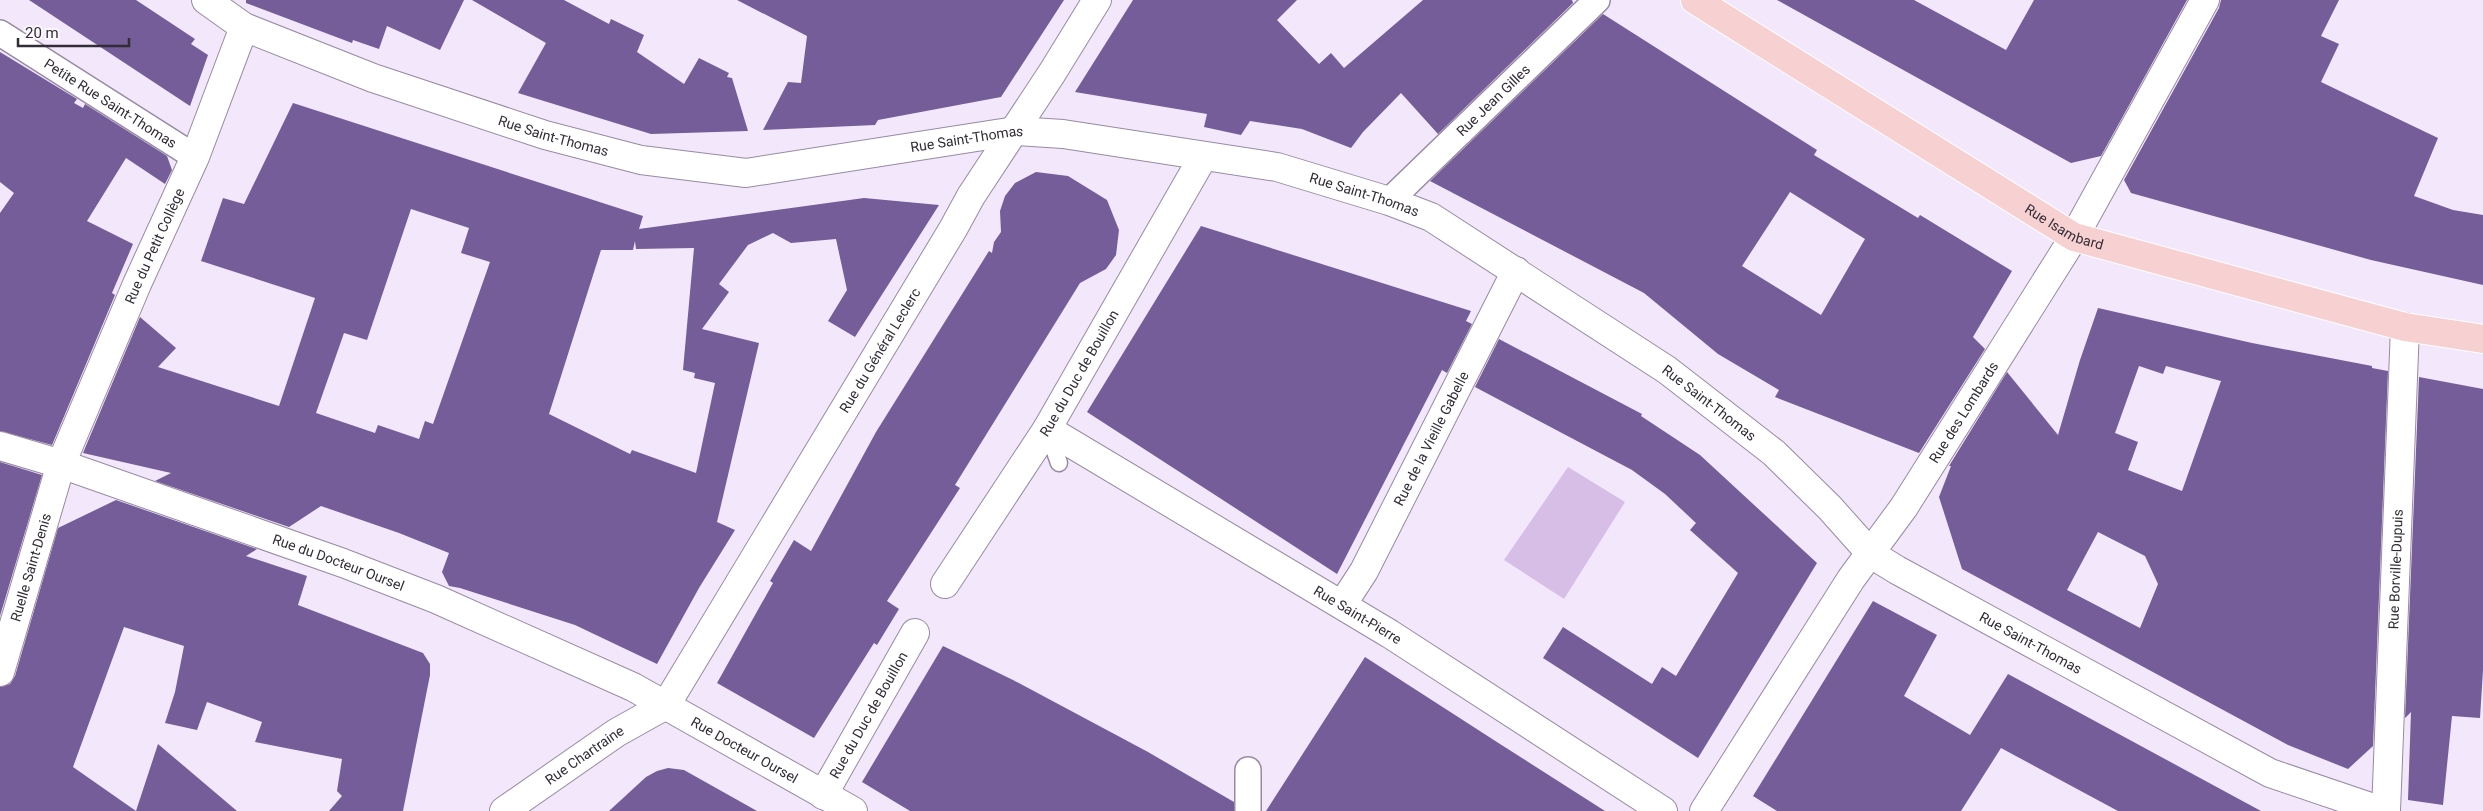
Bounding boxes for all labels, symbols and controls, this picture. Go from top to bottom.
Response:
scale bar [18,15,129,47]
text: 20 m [25,24,59,42]
street label: Petite Rue Saint-Thomas [41,55,180,151]
street label: Rue Jean Gilles [1453,61,1533,139]
street label: Rue Saint-Thomas [496,112,610,159]
street label: Rue Saint-Thomas [909,123,1024,155]
street label: Rue Saint-Thomas [1308,169,1421,220]
street label: Rue du Petit Collège [122,186,188,306]
street label: Rue Isambard [2022,200,2105,253]
street label: Rue du Général Leclerc [836,285,924,415]
street label: Rue du Duc de Bouillon [1036,307,1122,439]
street label: Rue des Lombards [1926,359,2001,466]
street label: Rue Saint-Thomas [1659,361,1759,444]
street label: Rue de la Vieille Gabelle [1390,369,1472,508]
street label: Rue Borville-Dupuis [2385,509,2406,630]
street label: Ruelle Saint-Denis [7,511,54,623]
street label: Rue du Docteur Oursel [271,531,407,594]
street label: Rue Saint-Pierre [1311,582,1404,647]
street label: Rue Saint-Thomas [1977,609,2085,677]
street label: Rue du Duc de Bouillon [826,649,911,781]
street label: Rue Docteur Oursel [688,713,801,786]
street label: Rue Chartraine [542,722,627,788]

